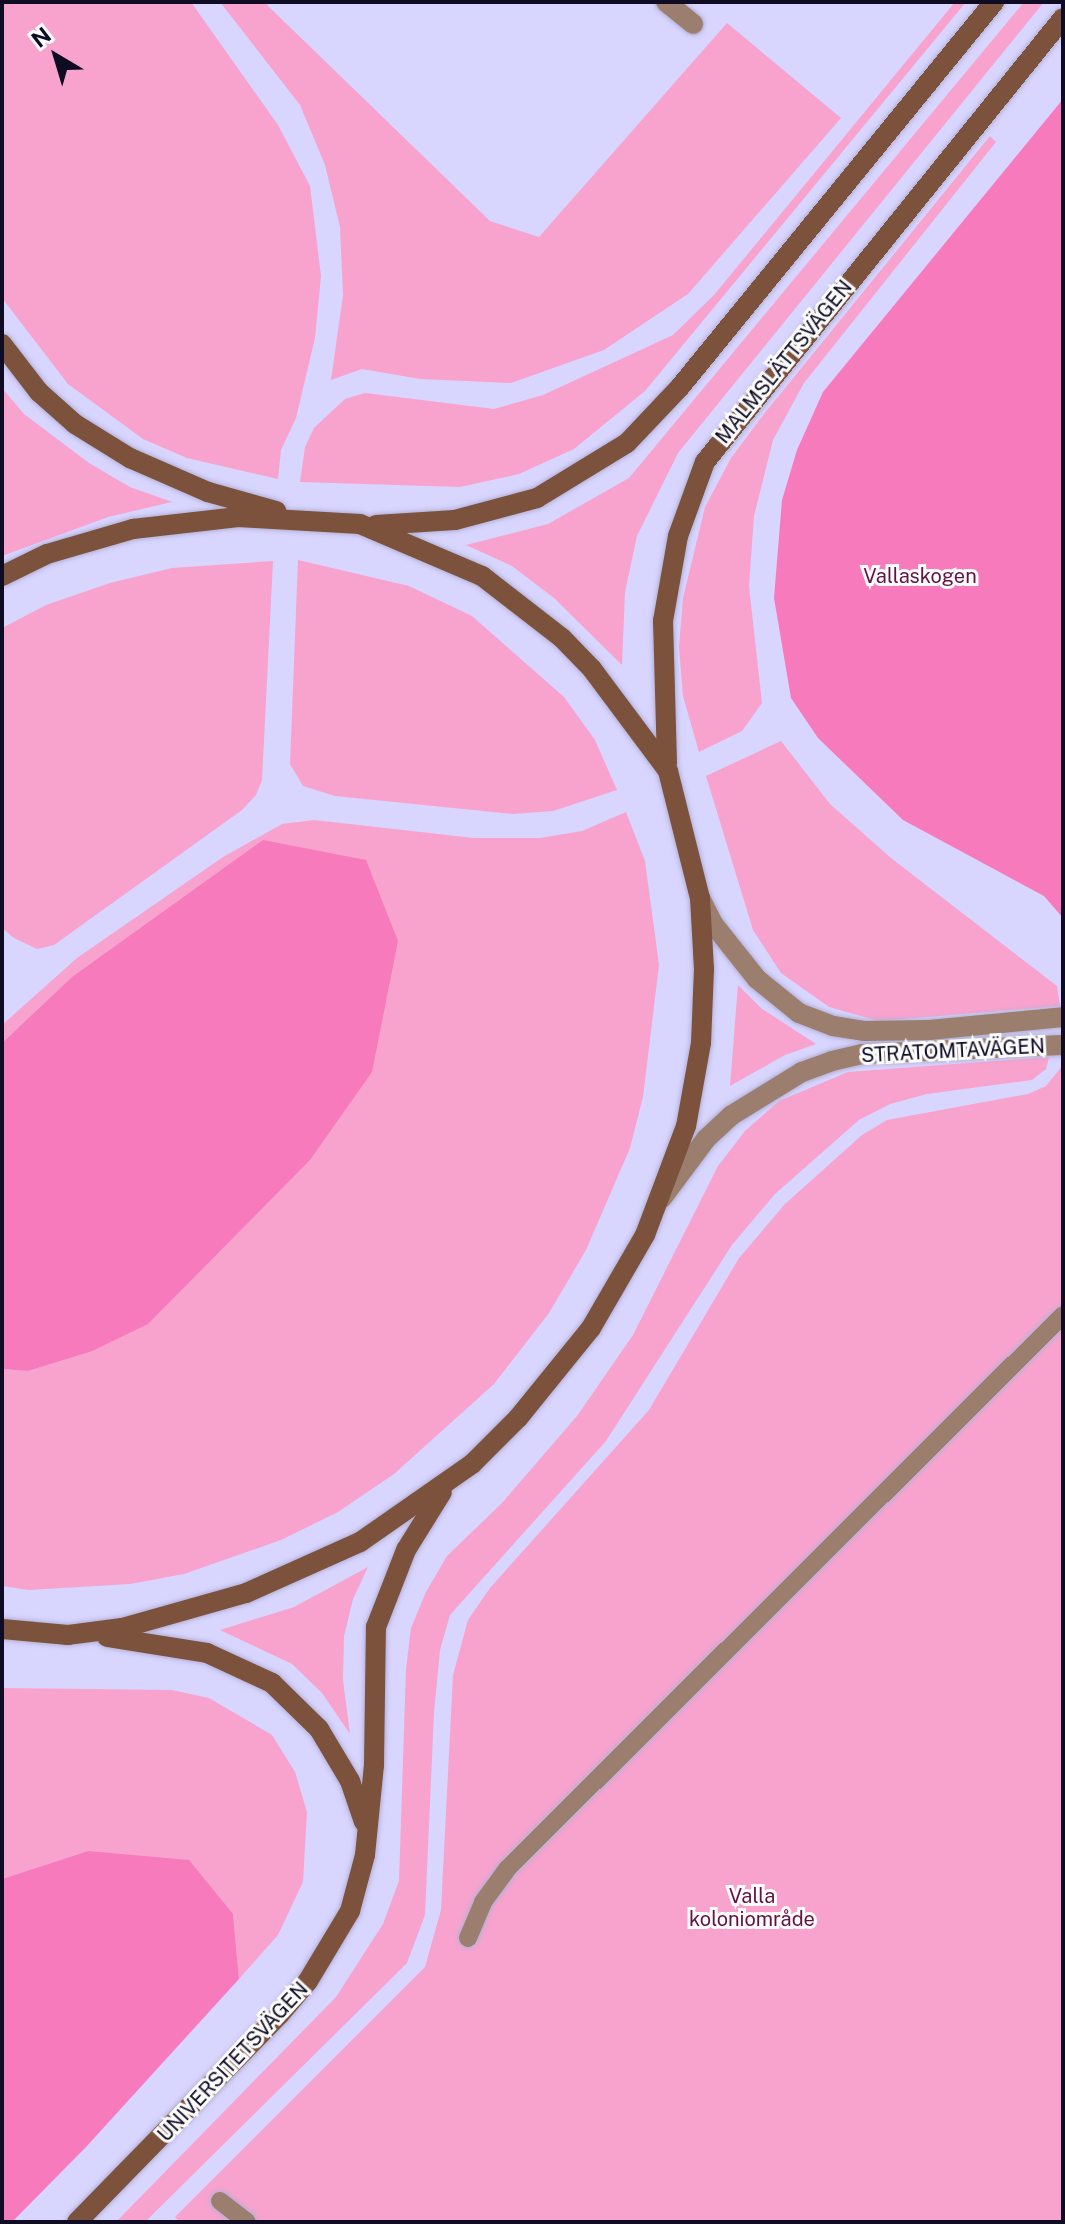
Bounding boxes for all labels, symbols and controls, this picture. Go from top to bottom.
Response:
north arrow [16,16,96,96]
text: N [26,22,56,53]
street label: MALMSLÄTTSVÄGEN [711,276,857,448]
park label: Vallaskogen [863,564,977,588]
street label: STRATOMTAVÄGEN [860,1034,1046,1068]
park label: Valla koloniområde [689,1885,815,1932]
street label: UNIVERSITETSVÄGEN [153,1977,313,2147]

